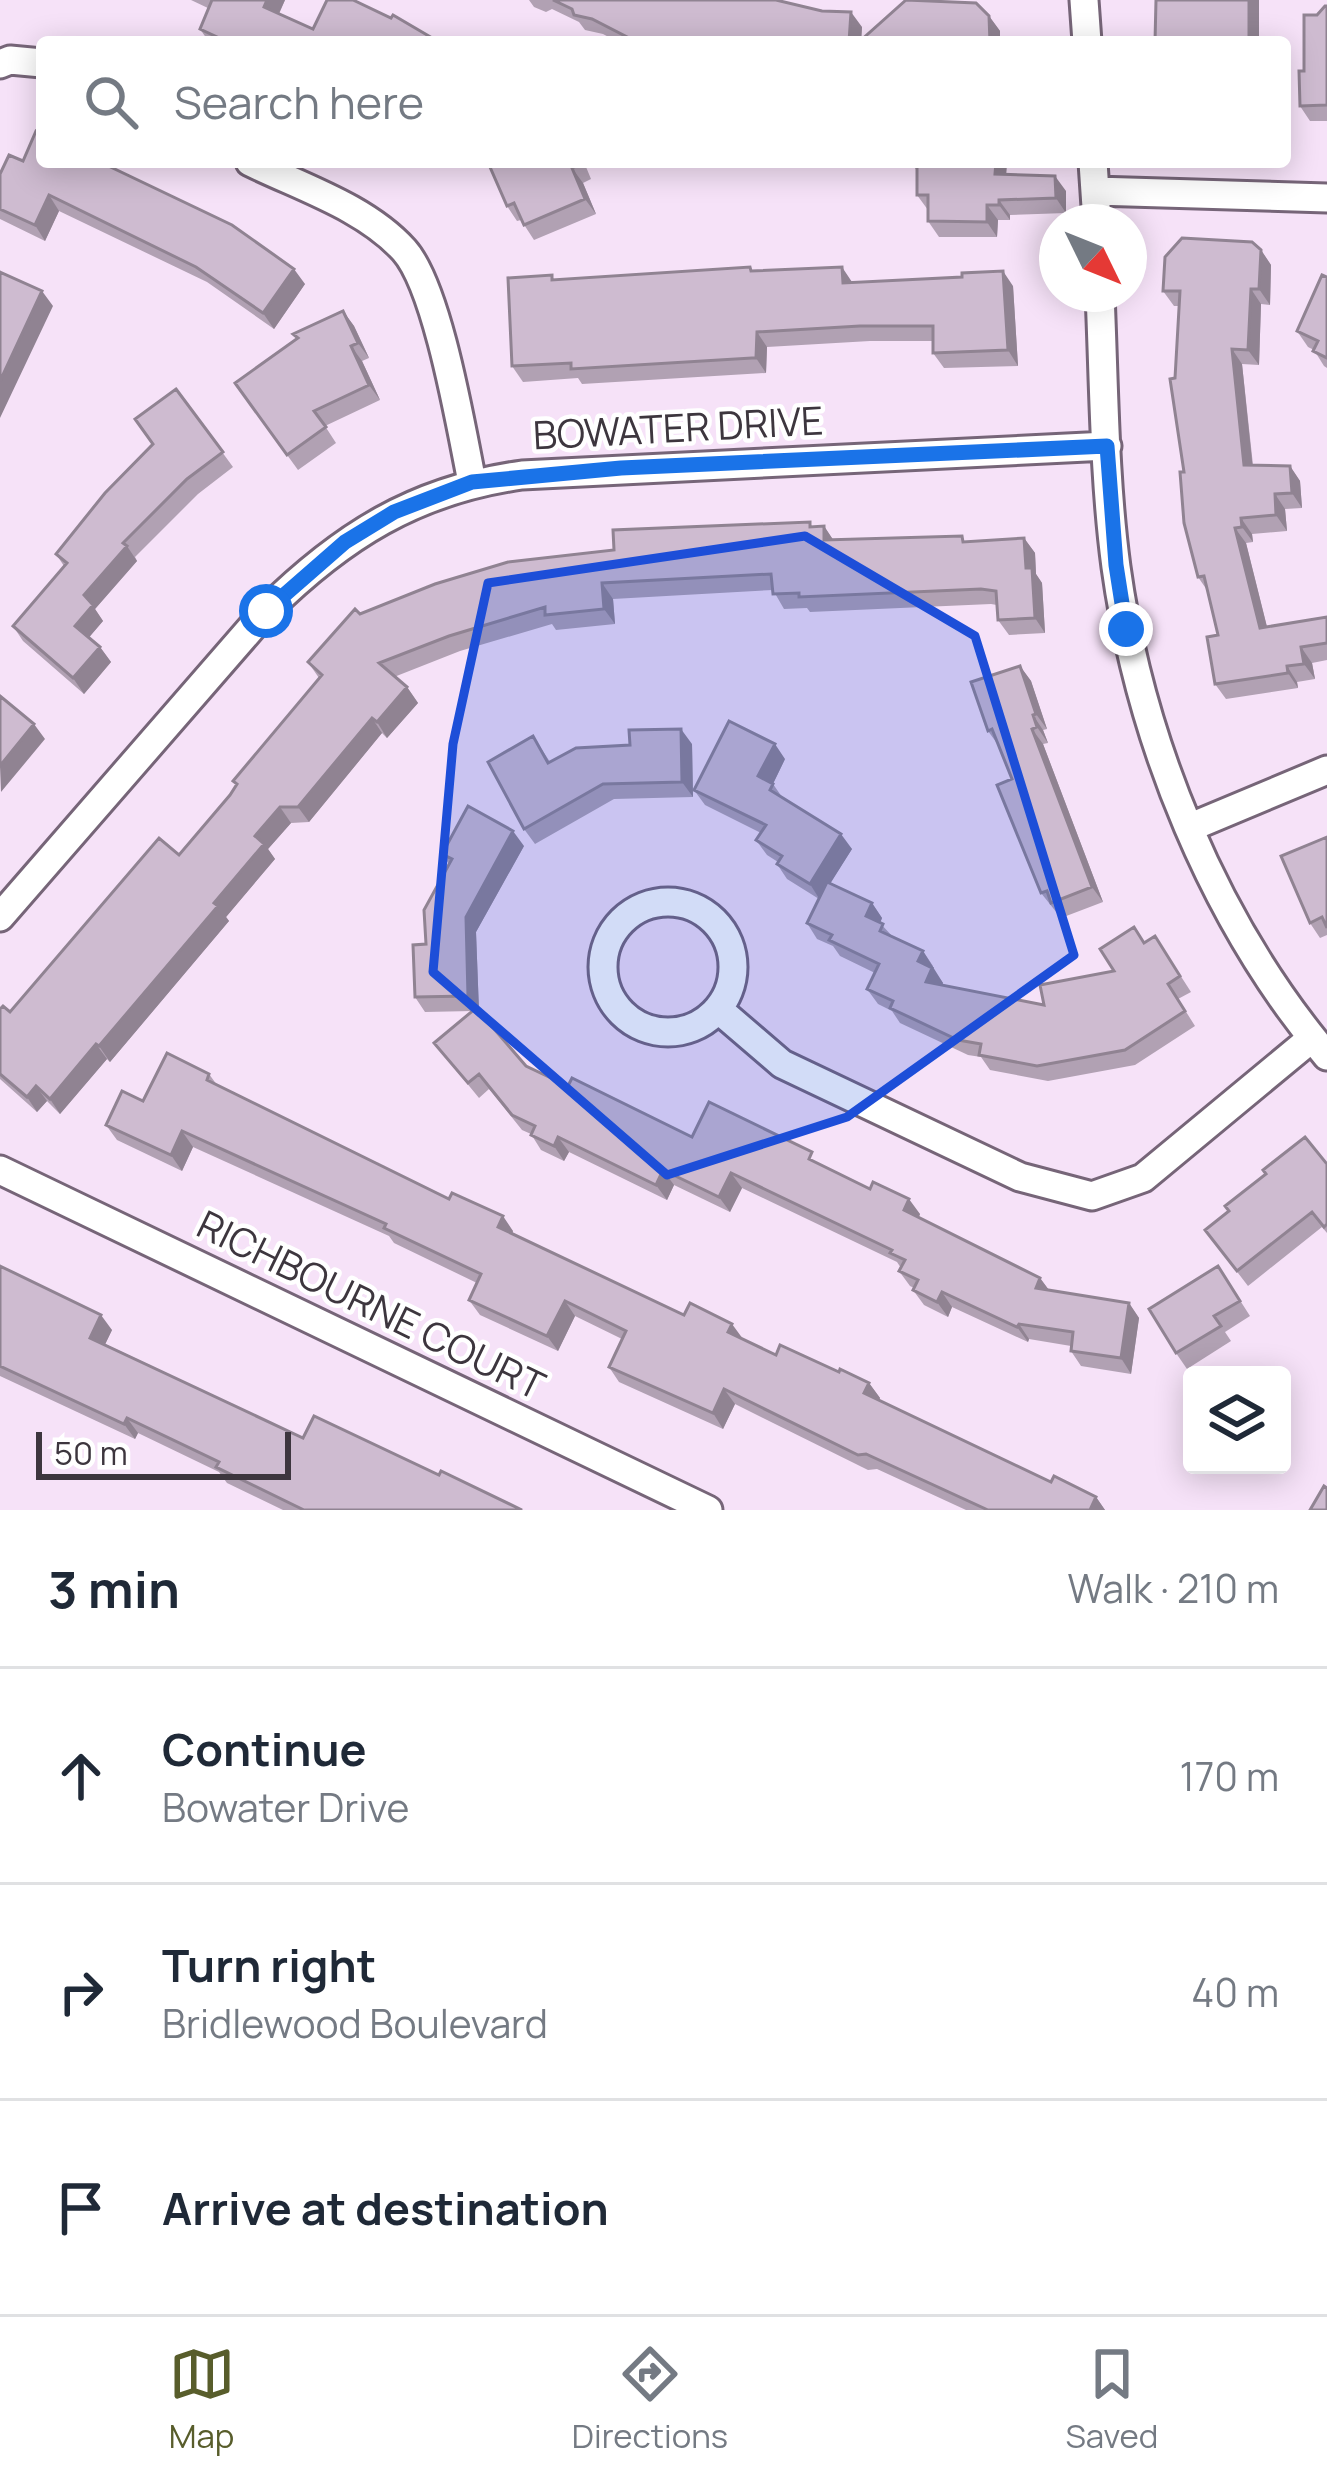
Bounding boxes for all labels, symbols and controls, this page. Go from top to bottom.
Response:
search box [36,36,1291,168]
icon: search [78,69,144,135]
text: Search here [174,71,424,133]
north arrow [1039,204,1147,312]
street label: BOWATER DRIVE [531,392,824,462]
route start [239,584,293,638]
route end [1099,602,1153,656]
street label: RICHBOURNE COURT [189,1196,554,1412]
map controls [1183,1366,1291,1474]
button: layers [1183,1366,1291,1474]
scale bar [36,1426,291,1479]
text: 50 m [54,1430,128,1475]
text: 3 min [48,1554,180,1623]
text: Walk · 210 m [1068,1561,1279,1615]
text: Continue [162,1718,367,1780]
icon: ahead [48,1743,114,1809]
text: 170 m [1180,1749,1279,1803]
text: Bowater Drive [162,1780,409,1834]
text: Turn right [162,1934,376,1996]
icon: right [48,1959,114,2025]
text: 40 m [1191,1965,1279,2019]
text: Bridlewood Boulevard [162,1996,548,2050]
icon: arrive [48,2175,114,2241]
text: Arrive at destination [162,2177,609,2239]
tab: Map [169,2341,235,2458]
tab: Directions [572,2341,728,2458]
tab: Saved [1065,2341,1158,2458]

